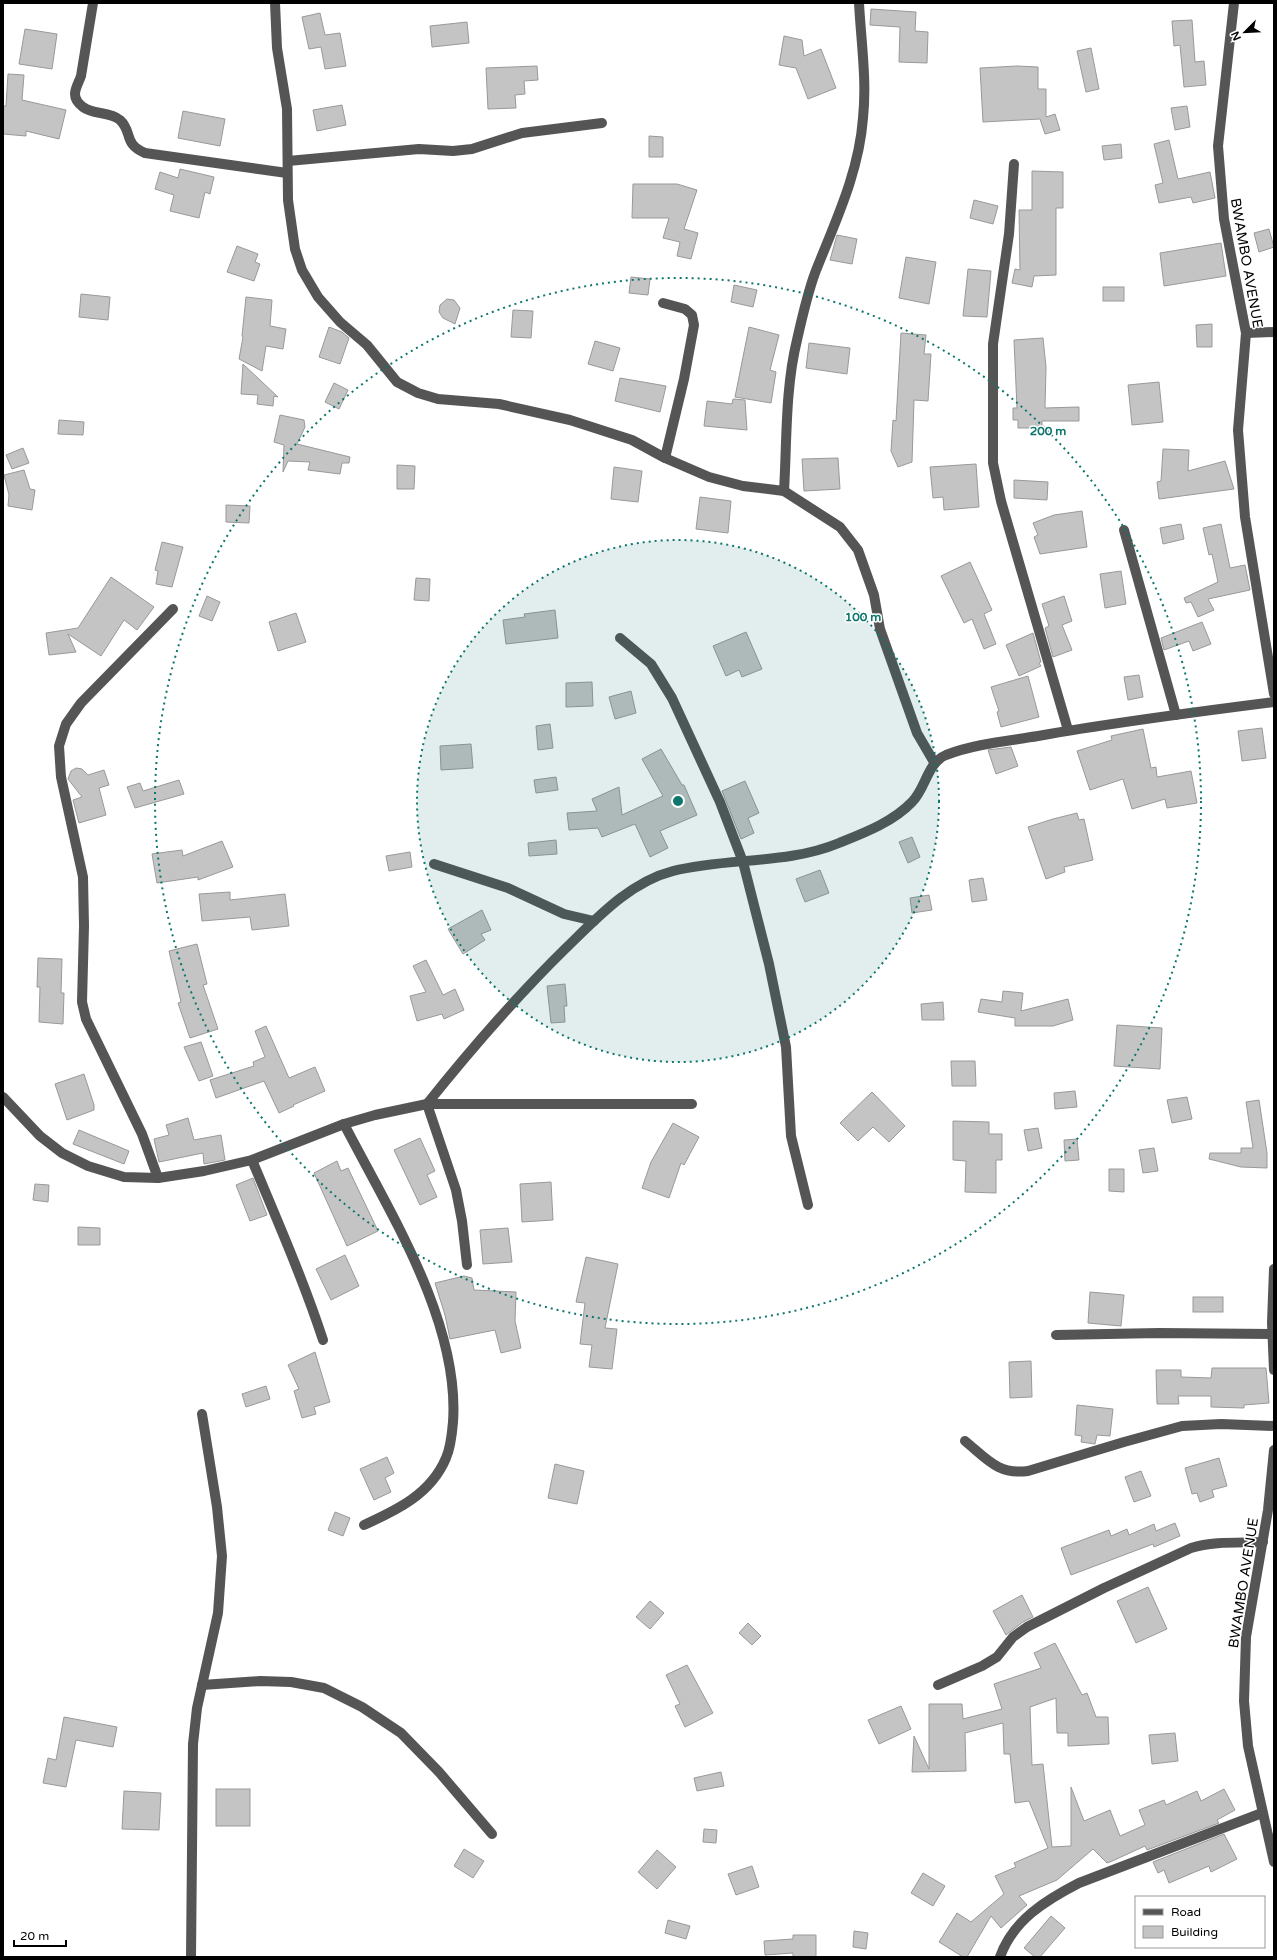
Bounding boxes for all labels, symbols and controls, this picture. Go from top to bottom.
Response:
north arrow [1225,12,1265,52]
text: N [1229,29,1244,43]
street label: BWAMBO AVENUE [1227,197,1266,330]
text: 200 m [1030,424,1066,438]
text: 100 m [845,610,881,624]
centre of rings [671,794,685,808]
street label: BWAMBO AVENUE [1225,1517,1262,1649]
legend [1135,1896,1265,1948]
text: Road [1171,1905,1201,1919]
scale bar [14,1922,66,1948]
text: Building [1171,1925,1218,1939]
text: 20 m [20,1929,49,1943]

